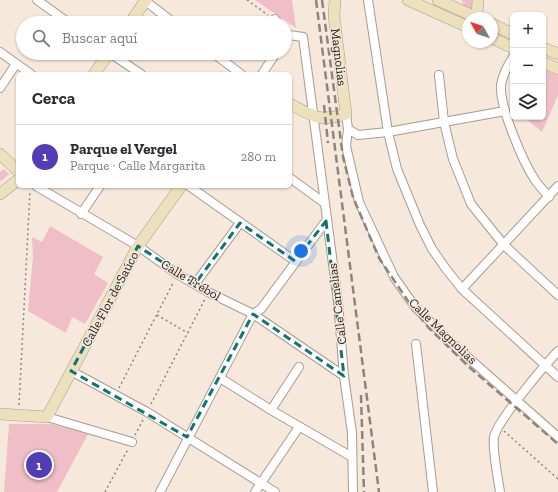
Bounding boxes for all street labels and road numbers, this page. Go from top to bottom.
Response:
street label: Magnolias [328,27,350,87]
street label: Calle Flor de Saúco [79,249,142,349]
street label: Calle Trébol [158,256,224,304]
street label: Calle Camelias [325,262,349,345]
street label: Calle Magnolias [406,295,480,367]

